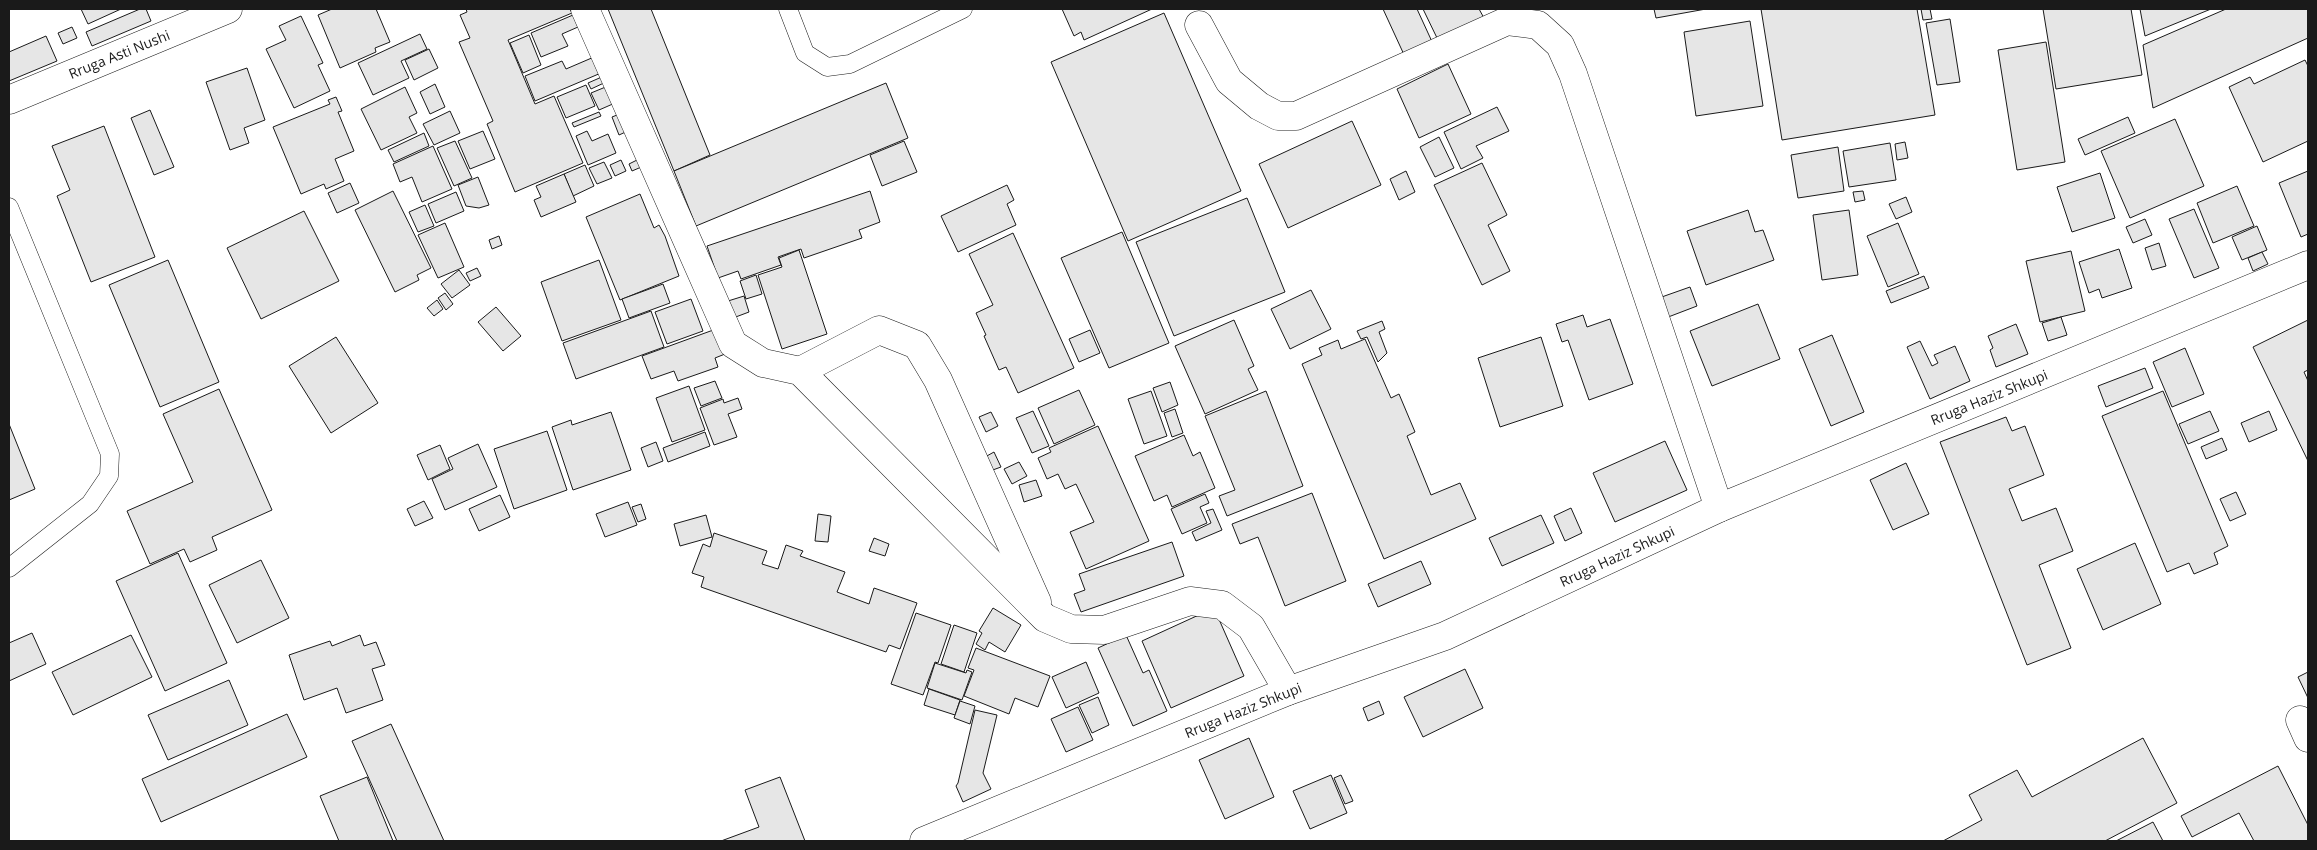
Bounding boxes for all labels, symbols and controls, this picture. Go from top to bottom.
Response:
street label: Rruga Asti Nushi [66,25,172,83]
street label: Rruga Haziz Shkupi [1928,365,2050,429]
street label: Rruga Haziz Shkupi [1556,521,1678,591]
street label: Rruga Haziz Shkupi [1182,678,1304,742]

